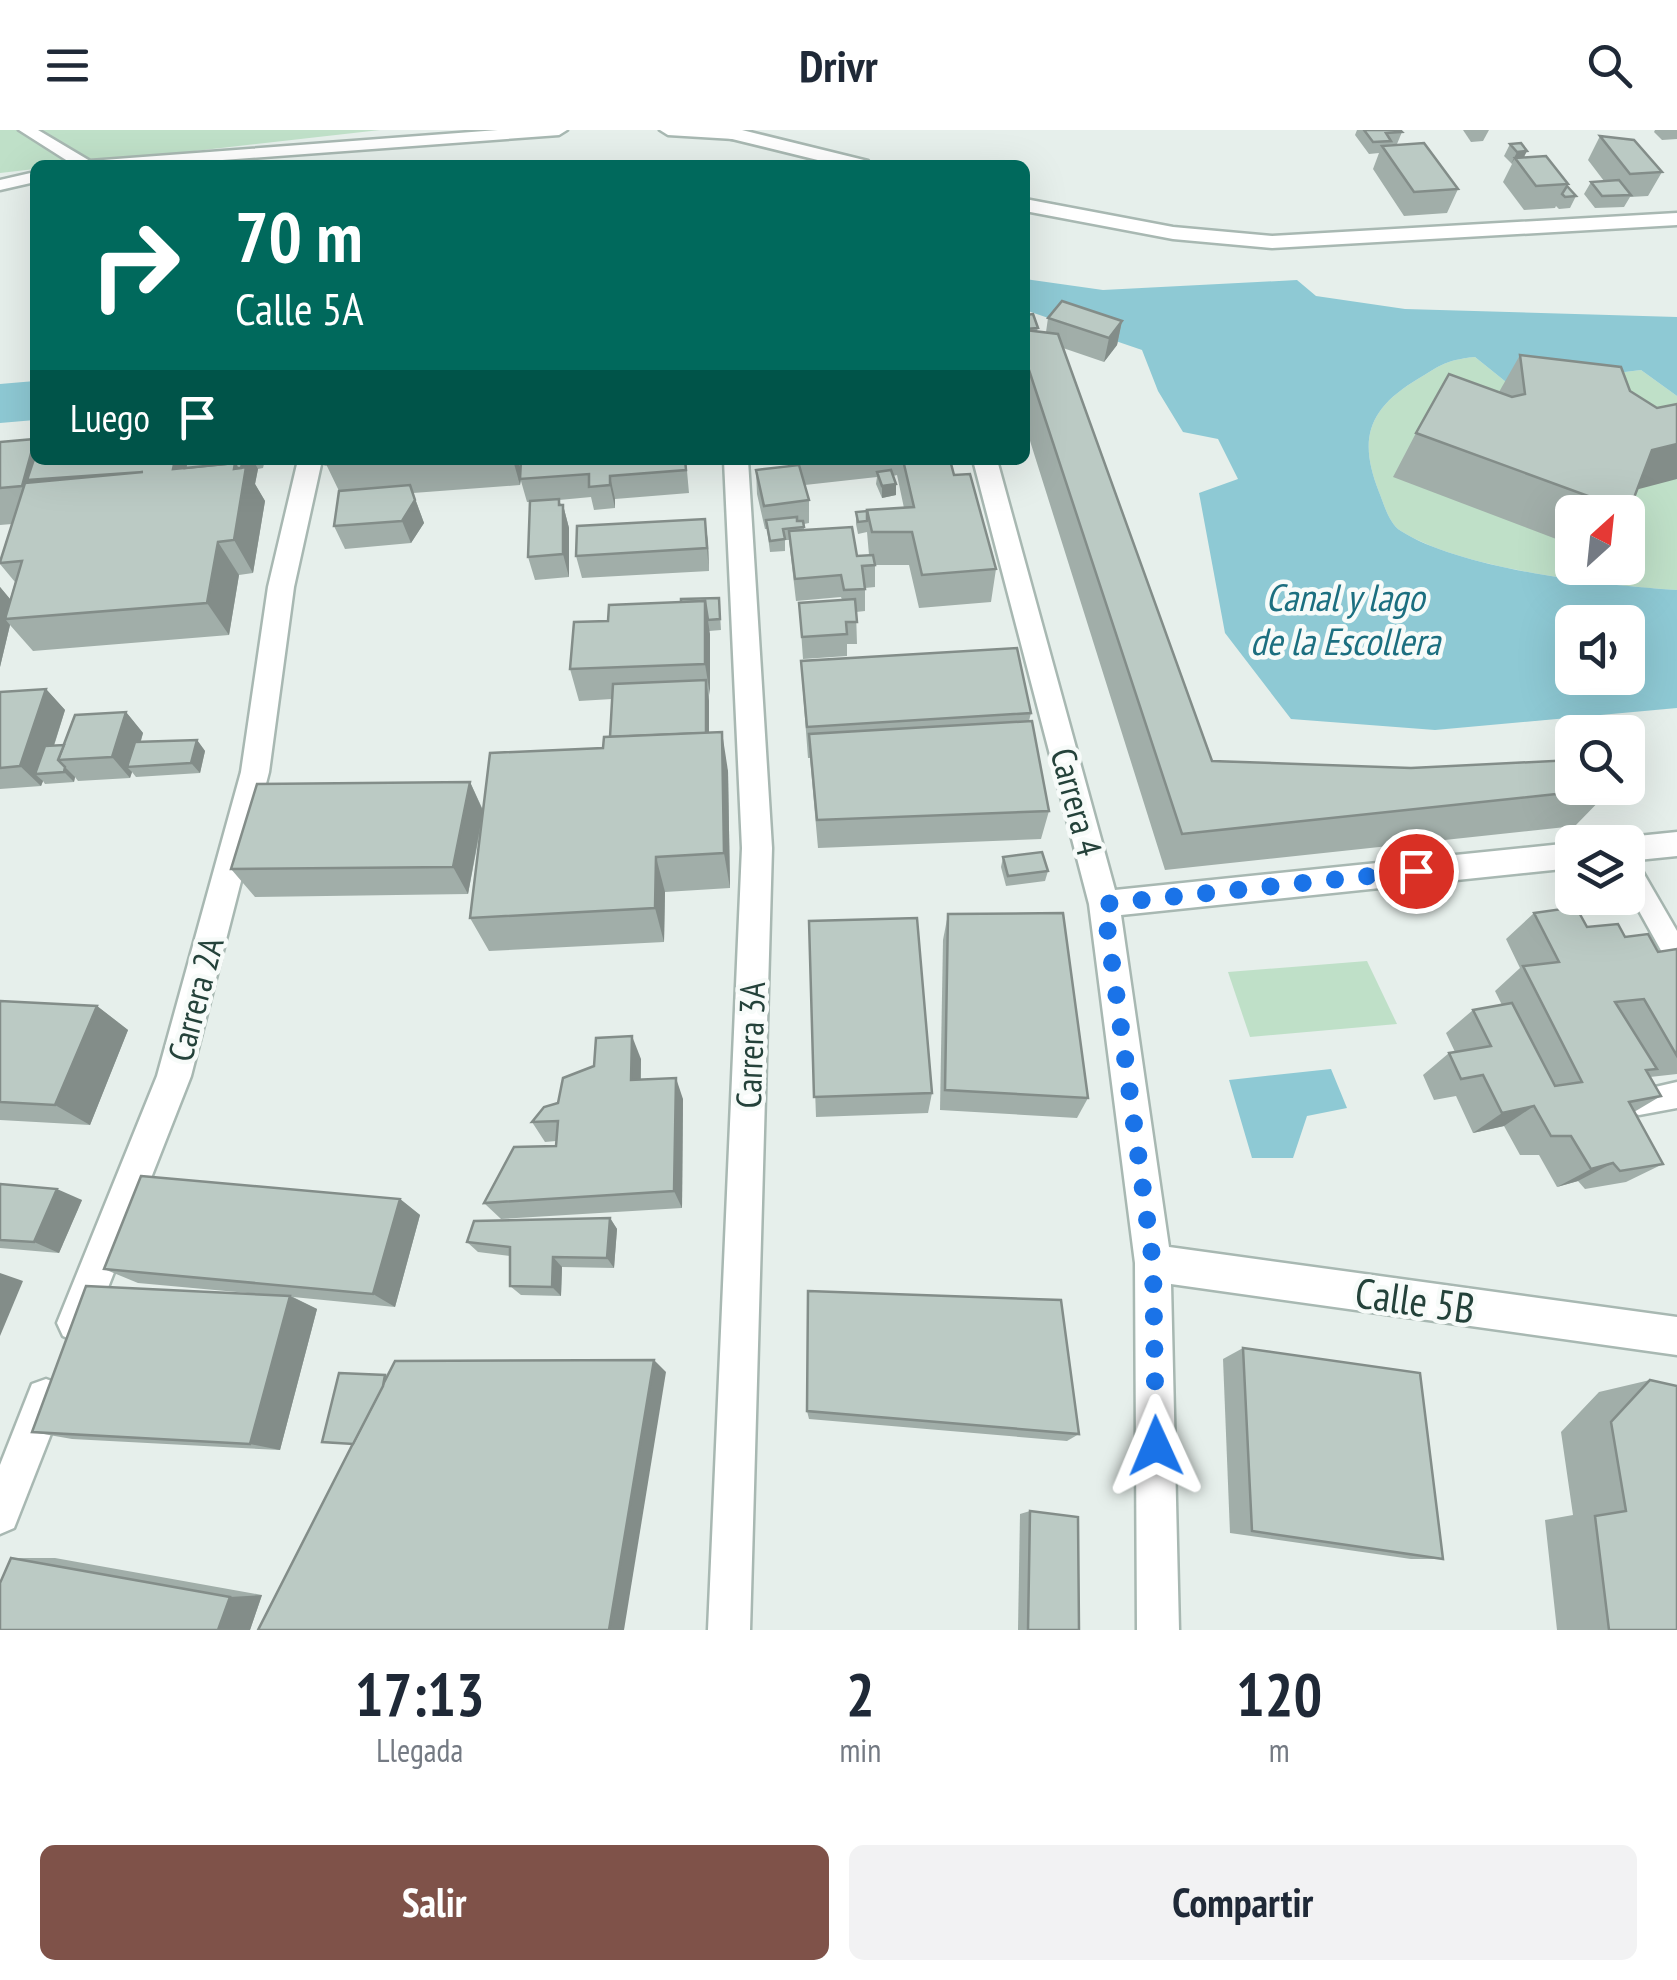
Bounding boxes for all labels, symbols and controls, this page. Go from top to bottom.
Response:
text: Drivr [799,36,878,94]
icon: menu [40,38,95,93]
icon: search [1582,38,1637,93]
text: 70 m [235,191,363,281]
icon: right [70,200,200,330]
text: Calle 5A [235,279,364,337]
icon: arrive [170,390,225,445]
text: Luego [70,393,150,442]
north arrow [1555,495,1645,585]
map controls [1555,495,1645,915]
water label: Canal y lago de la Escollera [1250,572,1442,665]
button: sound [1555,605,1645,695]
button: search [1555,715,1645,805]
street label: Carrera 4 [1041,743,1114,861]
button: layers [1555,825,1645,915]
pin [1374,829,1459,914]
icon: arrive [1389,844,1444,899]
street label: Carrera 2A [156,932,234,1066]
street label: Carrera 3A [725,981,775,1109]
street label: Calle 5B [1352,1264,1478,1336]
position arrow [1104,1394,1208,1498]
text: 17:13 [355,1655,485,1733]
text: 2 [846,1655,875,1733]
text: 120 [1236,1655,1322,1733]
text: Llegada [376,1729,463,1771]
text: min [839,1729,881,1771]
text: m [1269,1729,1290,1771]
button: Salir [40,1845,829,1960]
button: Compartir [849,1845,1637,1960]

